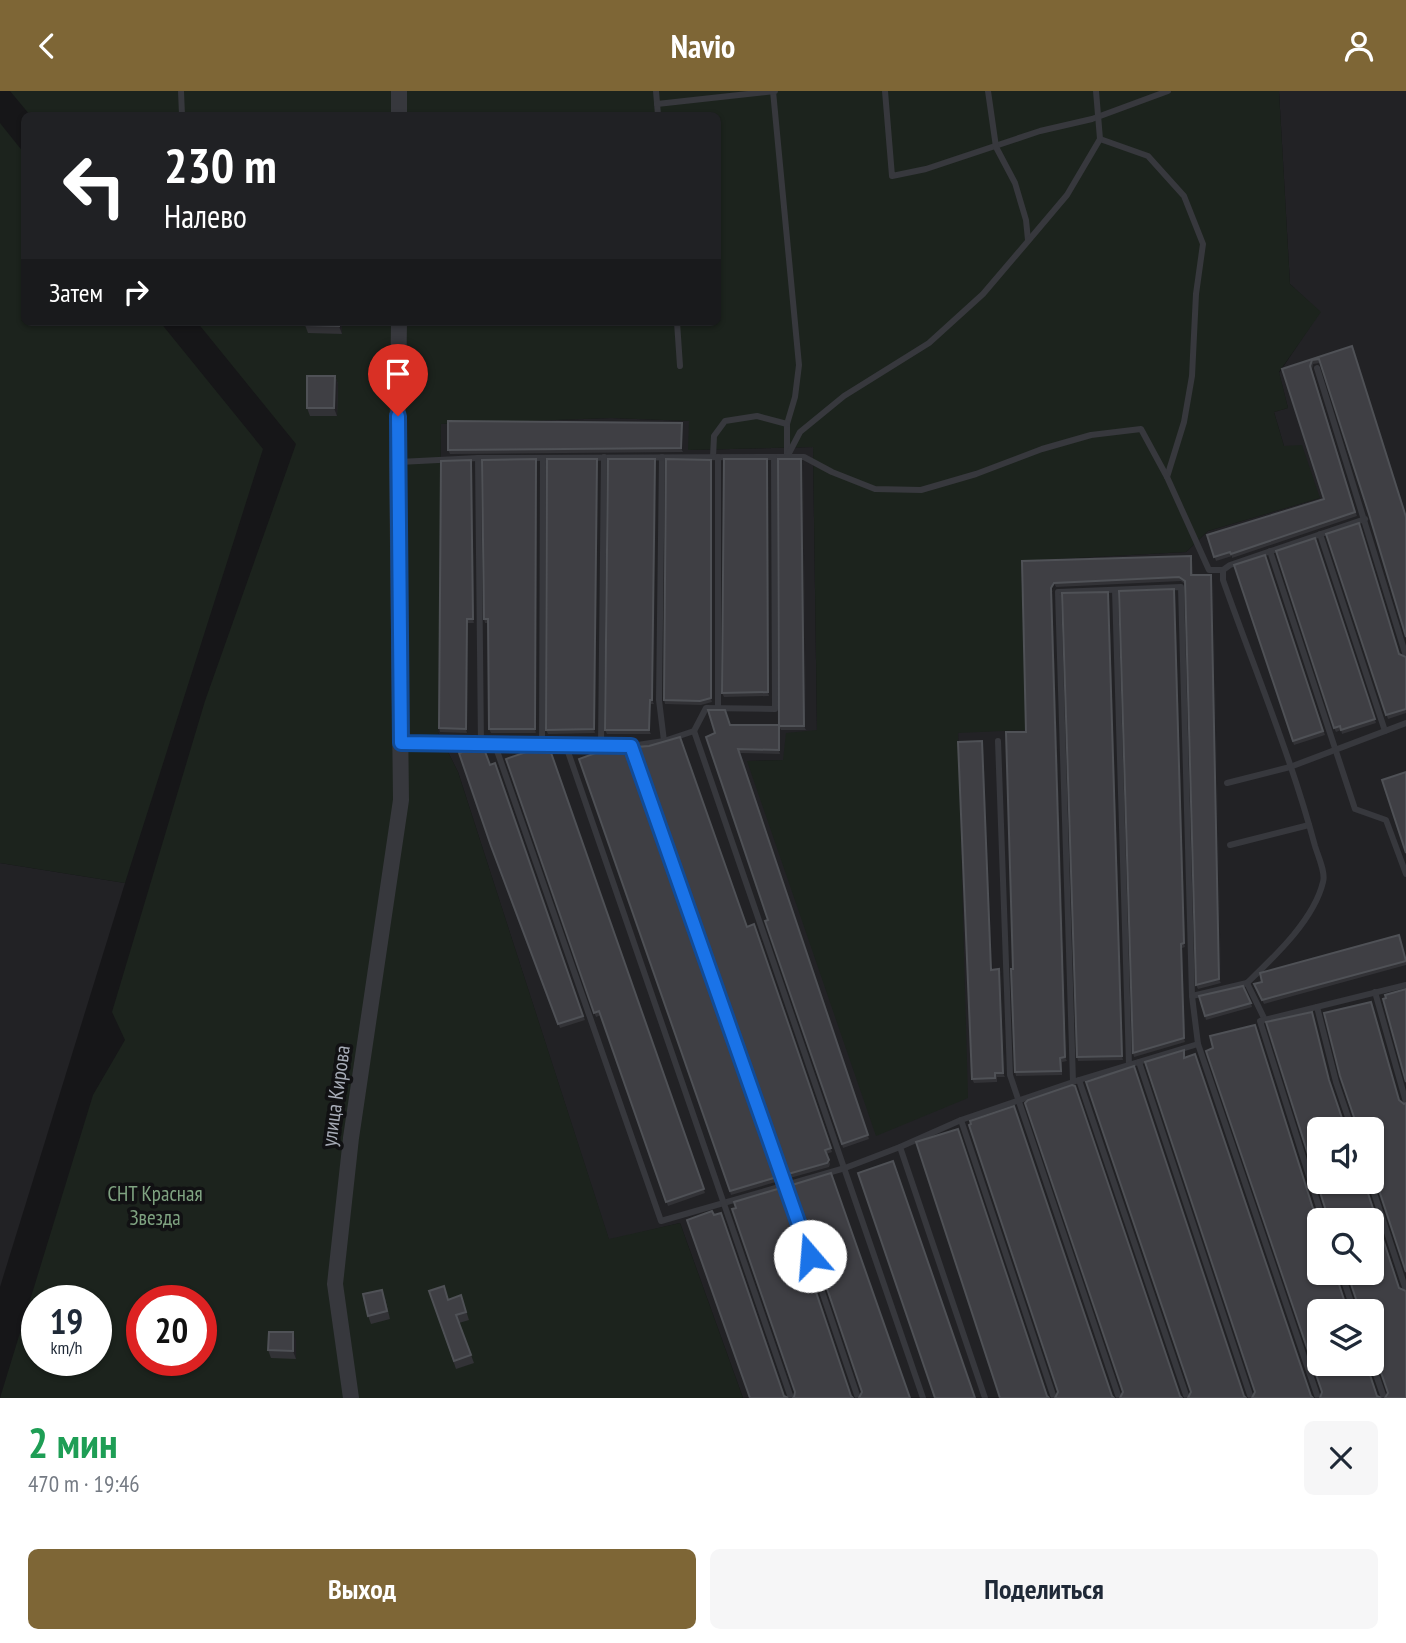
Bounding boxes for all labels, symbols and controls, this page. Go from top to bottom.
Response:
text: Navio [671,25,735,67]
icon: back [28,27,66,65]
icon: person [1340,27,1378,65]
text: 230 m [164,133,277,197]
icon: left [49,140,140,231]
text: Налево [164,195,247,237]
icon: right [117,273,155,311]
text: Затем [49,276,103,309]
pin [368,344,428,416]
icon: arrive [379,355,417,393]
street label: улица Кирова [315,1043,356,1148]
map controls [1307,1117,1384,1376]
button: sound [1307,1117,1384,1194]
park label: СНТ Красная Звезда [107,1180,203,1231]
button: search [1307,1208,1384,1285]
position arrow [773,1219,847,1293]
speed limit sign: 20 [126,1285,217,1376]
text: 19 [50,1298,83,1344]
button: layers [1307,1299,1384,1376]
text: km/h [51,1336,82,1359]
text: 2 мин [28,1415,118,1470]
button: close [1304,1421,1378,1495]
text: 470 m · 19:46 [28,1469,140,1498]
button: Выход [28,1549,696,1629]
button: Поделиться [710,1549,1378,1629]

